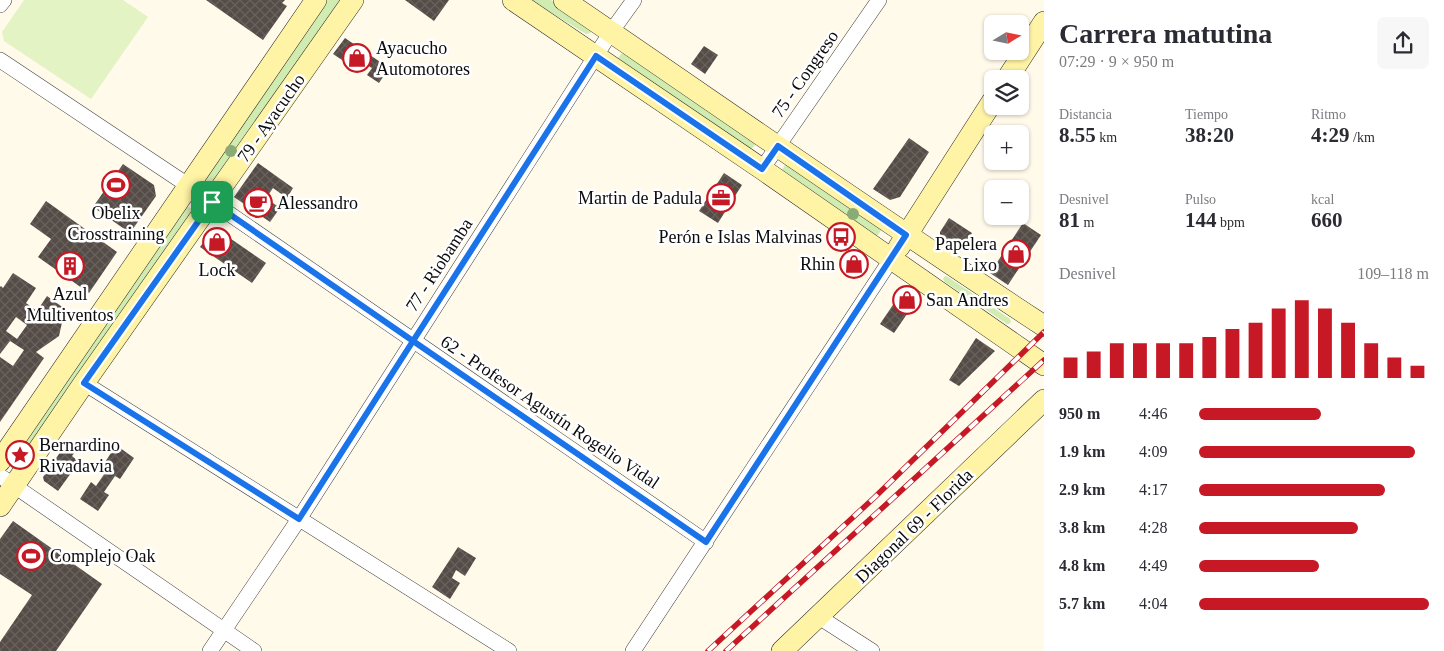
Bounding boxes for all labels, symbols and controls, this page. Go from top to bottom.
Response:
north arrow [984,15,1029,60]
map controls [984,15,1029,225]
button: share [1377,17,1429,69]
text: Carrera matutina [1059,18,1272,49]
street label: 75 - Congreso [768,26,842,122]
place label: Ayacucho Automotores [376,38,470,79]
shop icon: Ayacucho Automotores [342,43,372,73]
text: 07:29 · 9 × 950 m [1059,53,1174,70]
street label: 79 - Ayacucho [233,70,309,166]
button: layers [984,70,1029,115]
text: Distancia [1059,107,1112,122]
text: Tiempo [1185,107,1228,122]
text: Ritmo [1311,107,1346,122]
text: 8.55 [1059,123,1096,147]
text: 38:20 [1185,123,1234,147]
text: 4:29 [1311,123,1350,147]
button: + [984,125,1029,170]
text: km [1096,130,1117,145]
text: /km [1350,130,1375,145]
sports icon: Obelix Crosstraining [101,170,131,200]
button: − [984,180,1029,225]
pin [191,181,233,223]
office icon: Martin de Padula [706,183,736,213]
icon: arrive [198,188,226,216]
cafe icon: Alessandro [243,188,273,218]
place label: Martin de Padula [578,188,702,208]
text: Desnivel [1059,192,1109,207]
text: Pulso [1185,192,1216,207]
text: kcal [1311,192,1334,207]
place label: Alessandro [277,193,358,213]
place label: Obelix Crosstraining [68,203,165,244]
text: 81 [1059,208,1080,232]
text: 144 [1185,208,1217,232]
text: 660 [1311,208,1343,232]
street label: 77 - Riobamba [401,215,477,315]
text: m [1080,215,1094,230]
text: bpm [1217,215,1245,230]
bus stop icon: Perón e Islas Malvinas [826,222,856,252]
shop icon: Lock [202,227,232,257]
place label: Perón e Islas Malvinas [659,227,822,247]
place label: Papelera Lixo [935,234,997,275]
shop icon: Papelera Lixo [1001,239,1031,269]
shop icon: Rhin [839,249,869,279]
building icon: Azul Multiventos [55,251,85,281]
place label: Rhin [800,254,835,274]
place label: Lock [199,260,235,280]
text: Desnivel [1059,265,1116,282]
text: 109–118 m [1357,265,1429,282]
place label: Azul Multiventos [26,284,114,325]
shop icon: San Andres [892,285,922,315]
place label: San Andres [926,290,1009,310]
street label: 62 - Profesor Agustín Rogelio Vidal [437,331,663,493]
text: 950 m [1059,405,1100,422]
text: 4:46 [1139,405,1167,422]
place label: Bernardino Rivadavia [39,435,120,476]
place icon: Bernardino Rivadavia [5,440,35,470]
text: 1.9 km [1059,443,1105,460]
text: 4:09 [1139,443,1167,460]
street label: Diagonal 69 - Florida [851,465,977,587]
text: 2.9 km [1059,481,1105,498]
text: 4:17 [1139,481,1167,498]
text: 3.8 km [1059,519,1105,536]
text: 4:28 [1139,519,1167,536]
sports icon: Complejo Oak [16,541,46,571]
place label: Complejo Oak [50,546,156,566]
text: 4.8 km [1059,557,1105,574]
text: 4:49 [1139,557,1167,574]
text: 5.7 km [1059,595,1105,612]
text: 4:04 [1139,595,1167,612]

